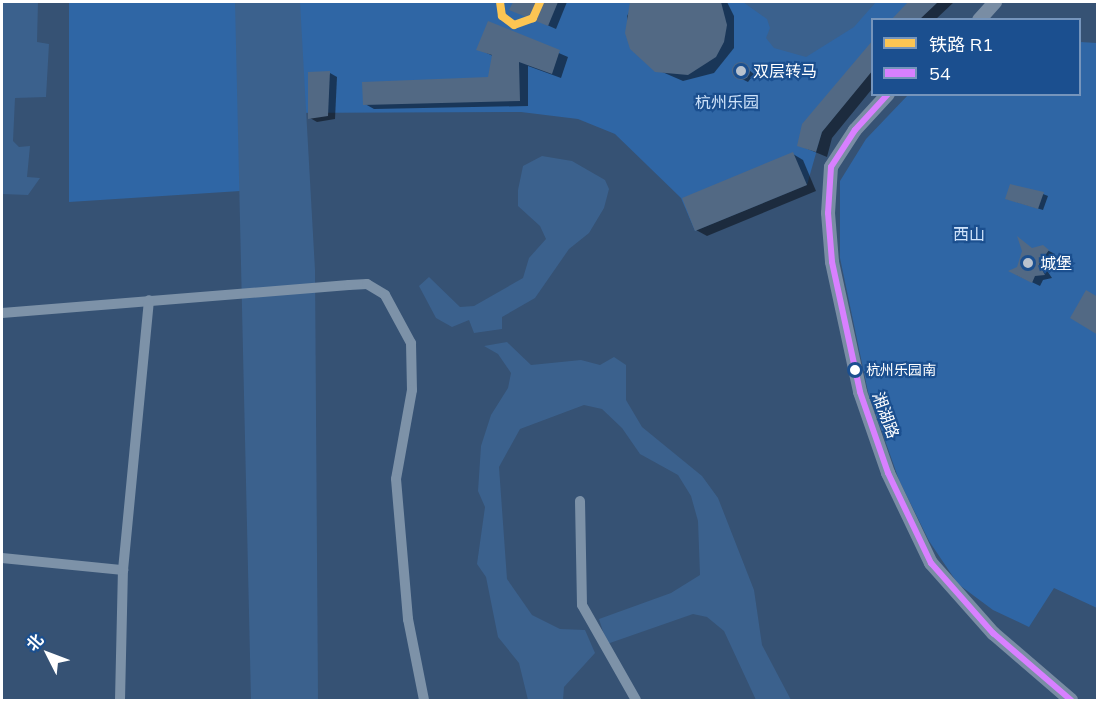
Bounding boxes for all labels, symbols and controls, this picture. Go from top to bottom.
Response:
legend [871,18,1081,96]
text: 铁路 R1 [929,33,993,56]
place label: 双层转马 [753,61,817,81]
text: 54 [929,62,951,85]
marker: 双层转马 [734,64,748,78]
park label: 杭州乐园 [695,92,759,112]
park label: 西山 [953,224,985,244]
place label: 城堡 [1040,253,1072,273]
marker: 城堡 [1021,256,1035,270]
place label: 杭州乐园南 [866,362,936,378]
marker: 杭州乐园南 [849,364,861,376]
street label: 湘湖路 [869,389,903,441]
north arrow [18,624,78,684]
text: 北 [22,629,47,655]

